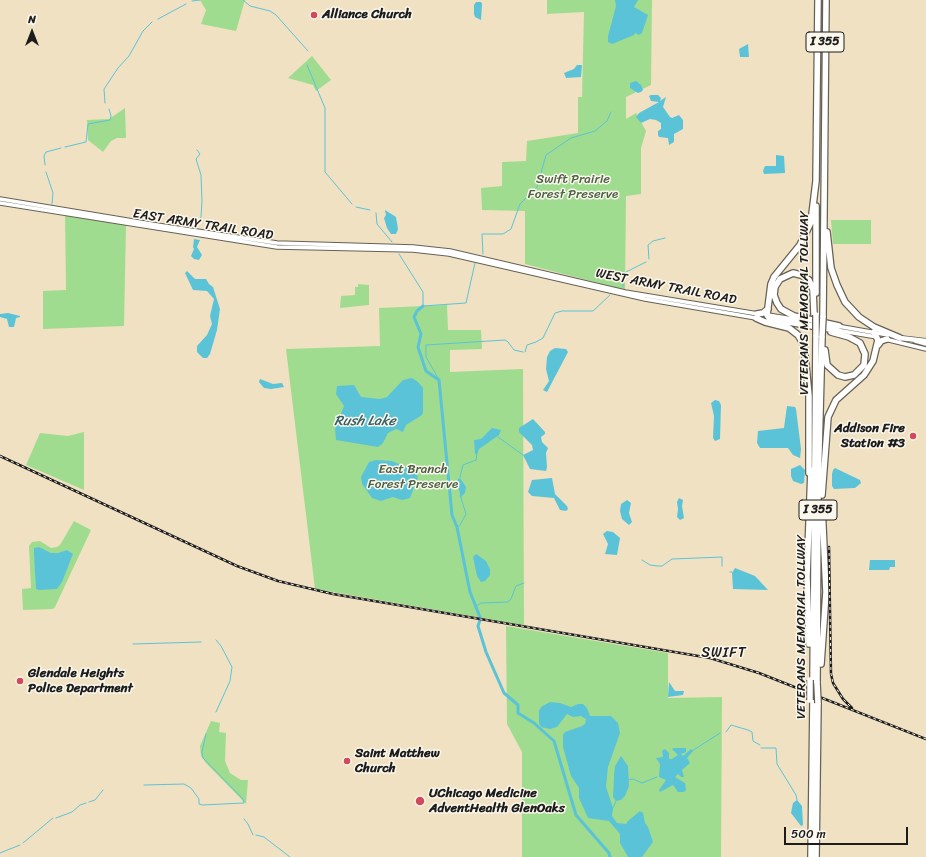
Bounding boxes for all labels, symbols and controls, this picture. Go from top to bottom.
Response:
place label: Alliance Church [322,7,412,23]
text: N [28,10,36,29]
marker: Alliance Church [309,10,319,20]
north arrow [12,12,52,52]
road number: I 355 [806,32,844,52]
park label: Swift Prairie Forest Preserve [528,172,618,203]
street label: EAST ARMY TRAIL ROAD [132,206,274,244]
street label: VETERANS MEMORIAL TOLLWAY [797,211,813,395]
street label: WEST ARMY TRAIL ROAD [594,266,738,308]
water label: Rush Lake [334,413,396,429]
place label: Addison Fire Station #3 [834,421,905,452]
marker: Addison Fire Station #3 [908,431,918,441]
park label: East Branch Forest Preserve [368,462,458,493]
road number: I 355 [799,500,837,520]
street label: VETERANS MEMORIAL TOLLWAY [794,535,810,719]
district label: SWIFT [701,645,747,661]
place label: Glendale Heights Police Department [28,666,133,697]
marker: Glendale Heights Police Department [15,676,25,686]
place label: Saint Matthew Church [355,746,440,777]
marker: Saint Matthew Church [342,756,352,766]
place label: UChicago Medicine AdventHealth GlenOaks [429,786,565,817]
marker: UChicago Medicine AdventHealth GlenOaks [414,795,426,807]
scale bar [786,819,910,845]
text: 500 m [791,823,826,845]

